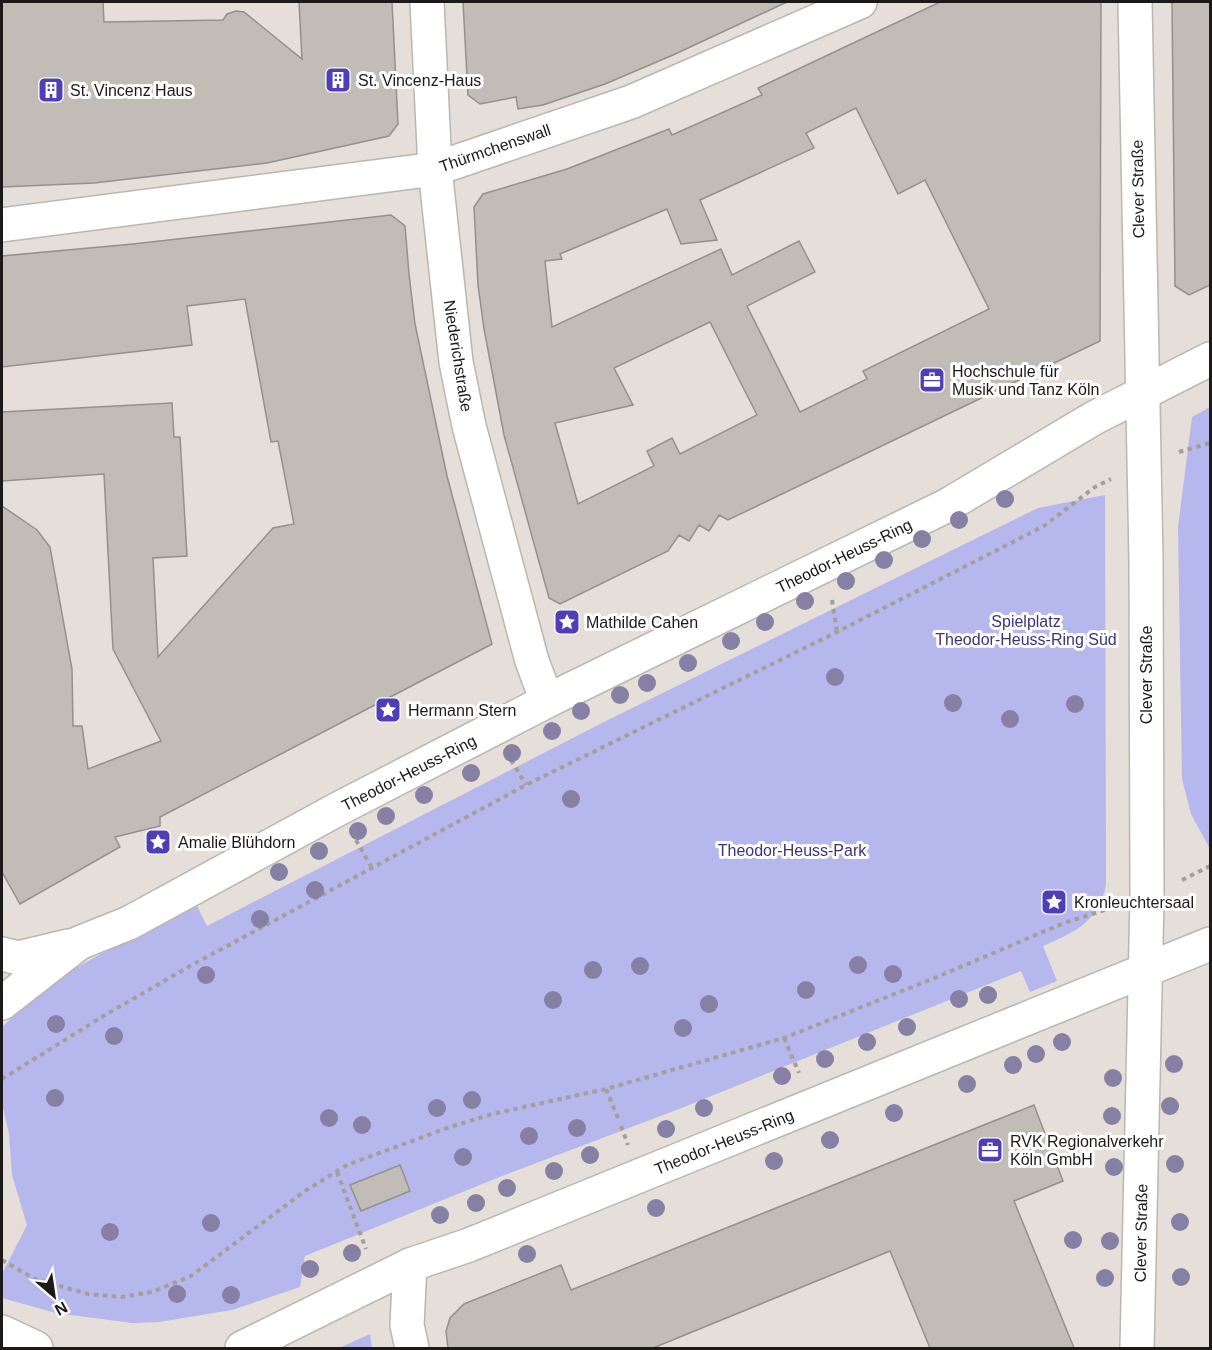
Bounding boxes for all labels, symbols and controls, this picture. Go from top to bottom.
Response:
building icon: St. Vincenz-Haus [323,65,353,95]
place label: St. Vincenz-Haus [358,72,481,89]
building icon: St. Vincenz Haus [36,75,66,105]
place label: St. Vincenz Haus [70,82,192,99]
street label: Thürmchenswall [437,121,553,175]
street label: Clever Straße [1129,139,1147,238]
street label: Niederichstraße [441,299,475,413]
place label: Hochschule für Musik und Tanz Köln [952,363,1099,398]
office icon: Hochschule für Musik und Tanz Köln [917,365,947,395]
street label: Theodor-Heuss-Ring [774,516,914,596]
place icon: Mathilde Cahen [552,607,582,637]
park label: Spielplatz Theodor-Heuss-Ring Süd [935,613,1117,648]
place label: Mathilde Cahen [586,614,698,631]
street label: Clever Straße [1138,626,1155,724]
place icon: Hermann Stern [373,695,403,725]
place label: Hermann Stern [408,702,517,719]
street label: Theodor-Heuss-Ring [339,732,479,814]
place icon: Amalie Blühdorn [143,827,173,857]
place label: Amalie Blühdorn [178,834,295,851]
park label: Theodor-Heuss-Park [718,842,867,859]
place icon: Kronleuchtersaal [1039,887,1069,917]
place label: Kronleuchtersaal [1074,894,1194,911]
street label: Theodor-Heuss-Ring [652,1106,796,1178]
place label: RVK Regionalverkehr Köln GmbH [1010,1133,1164,1168]
office icon: RVK Regionalverkehr Köln GmbH [975,1135,1005,1165]
street label: Clever Straße [1132,1183,1150,1282]
north arrow [24,1266,84,1326]
text: N [52,1298,70,1319]

